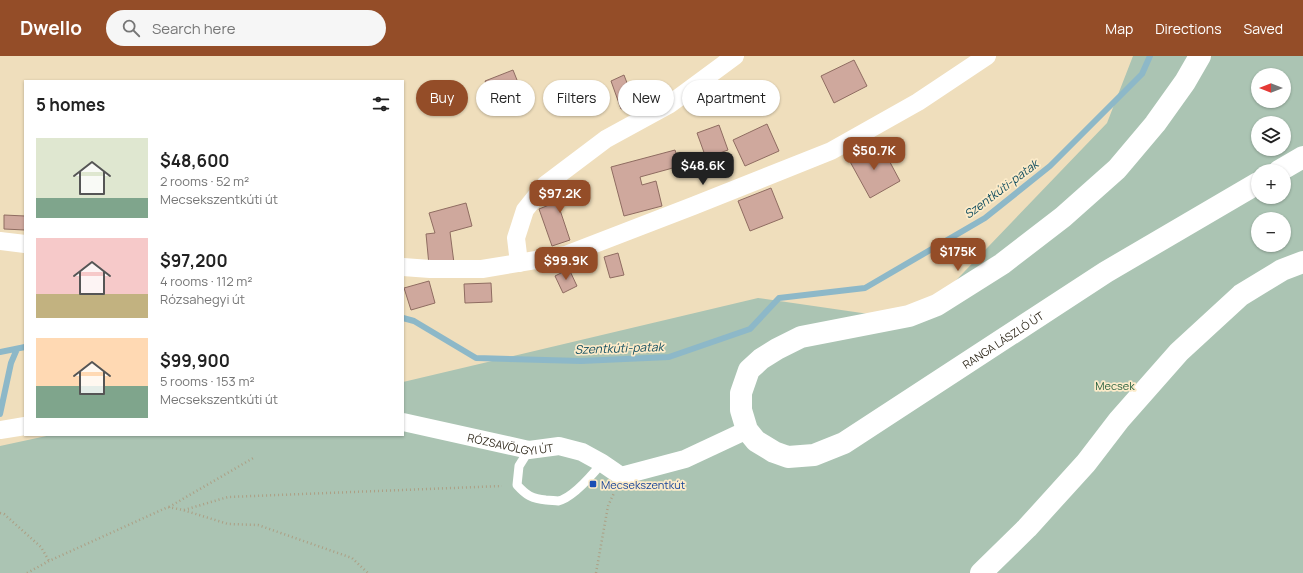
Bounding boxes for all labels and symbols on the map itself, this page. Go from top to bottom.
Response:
north arrow [1251,68,1291,108]
pin: $50.7K [841,137,907,171]
pin: $48.6K [670,152,736,186]
water label: Szentkúti-patak [960,154,1043,223]
pin: $97.2K [527,180,593,214]
pin: $175K [930,238,986,272]
pin: $99.9K [533,247,599,281]
street label: RANGA LÁSZLÓ ÚT [959,307,1046,371]
water label: Szentkúti-patak [574,338,666,358]
park label: Mecsek [1095,378,1135,393]
street label: RÓZSAVÖLGYI ÚT [466,429,555,458]
place label: Mecsekszentkút [601,477,685,492]
marker: Mecsekszentkút [588,479,598,489]

